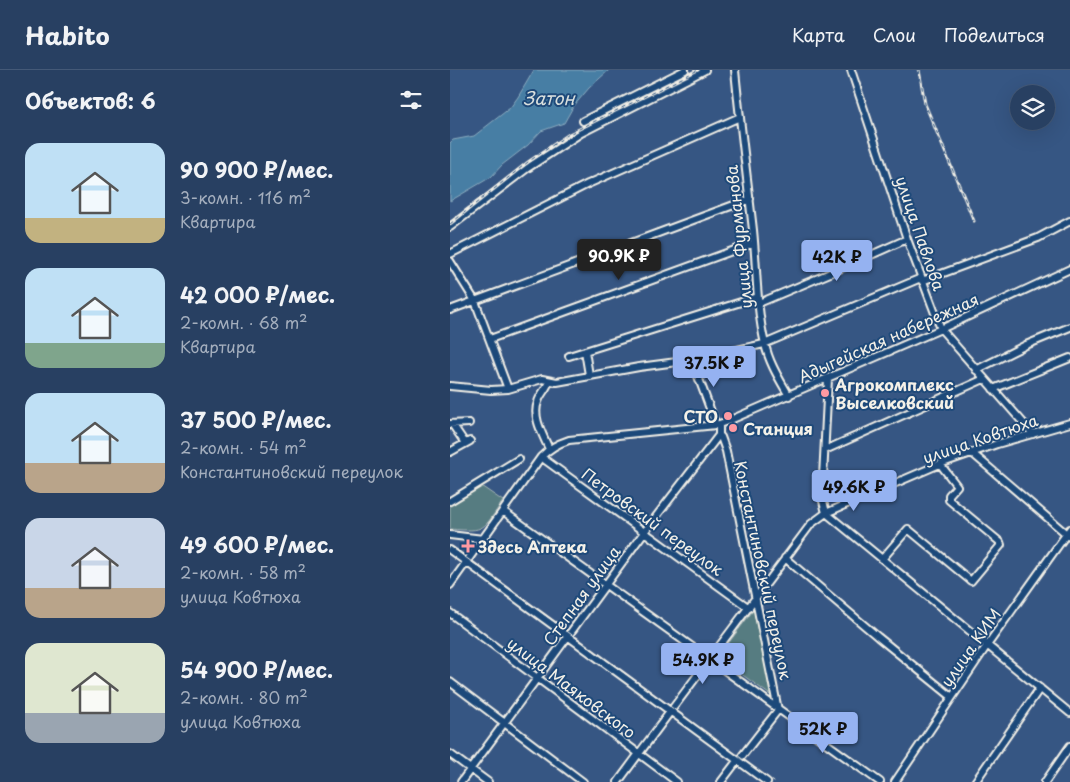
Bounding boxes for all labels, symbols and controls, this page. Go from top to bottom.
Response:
text: Habito [25,17,110,53]
text: Карта [792,21,845,48]
text: Слои [873,21,916,48]
text: Поделиться [944,21,1045,48]
text: Объектов: 6 [25,84,156,116]
water label: Затон [523,84,576,111]
map controls [1010,85,1055,130]
button: layers [1010,85,1055,130]
icon: filters [397,86,425,114]
text: 90 900 ₽/мес. [180,153,333,185]
icon: home [65,163,125,223]
street label: улица Фурманова [719,164,757,310]
street label: улица Павлова [890,172,952,294]
text: 3-комн. · 116 m² [180,185,311,209]
text: Квартира [180,209,255,233]
pin: 90.9K ₽ [573,238,665,281]
pin: 42K ₽ [802,240,872,282]
text: 90.9K ₽ [588,243,650,267]
text: 42K ₽ [812,244,862,268]
text: 42 000 ₽/мес. [180,278,335,310]
street label: Адыгейская набережная [794,286,982,388]
icon: home [65,288,125,348]
text: 2-комн. · 68 m² [180,310,307,334]
text: Квартира [180,334,255,358]
pin: 37.5K ₽ [668,346,760,388]
text: 37.5K ₽ [684,350,744,374]
place label: Агрокомплекс Выселковский [834,372,954,414]
marker: Агрокомплекс Выселковский [819,387,831,399]
text: 37 500 ₽/мес. [180,403,331,435]
place label: СТО [684,404,718,428]
street label: улица Ковтюха [919,407,1041,469]
marker: СТО [722,410,734,422]
icon: home [65,413,125,473]
place label: Станция [743,416,813,440]
marker: Станция [727,422,739,434]
text: 2-комн. · 54 m² [180,435,307,459]
street label: Константиновский переулок [729,458,799,682]
text: Константиновский переулок [180,459,403,483]
street label: Петровский переулок [577,461,729,581]
pin: 49.6K ₽ [808,470,900,512]
text: 49.6K ₽ [823,474,885,498]
text: 49 600 ₽/мес. [180,528,334,560]
place label: Здесь Аптека [477,534,587,558]
icon: home [65,538,125,598]
marker: Здесь Аптека [462,540,474,552]
street label: Степная улица [537,540,625,650]
text: 2-комн. · 58 m² [180,560,306,584]
text: улица Ковтюха [180,584,301,608]
street label: улица КИМ [934,603,1006,691]
street label: улица Маяковского [503,630,641,744]
pin: 54.9K ₽ [657,642,749,685]
text: 54.9K ₽ [672,647,734,671]
text: 54 900 ₽/мес. [180,653,333,685]
icon: home [65,663,125,723]
text: 2-комн. · 80 m² [180,685,308,709]
text: улица Ковтюха [180,709,301,733]
pin: 52K ₽ [788,712,858,754]
text: 52K ₽ [799,716,847,740]

